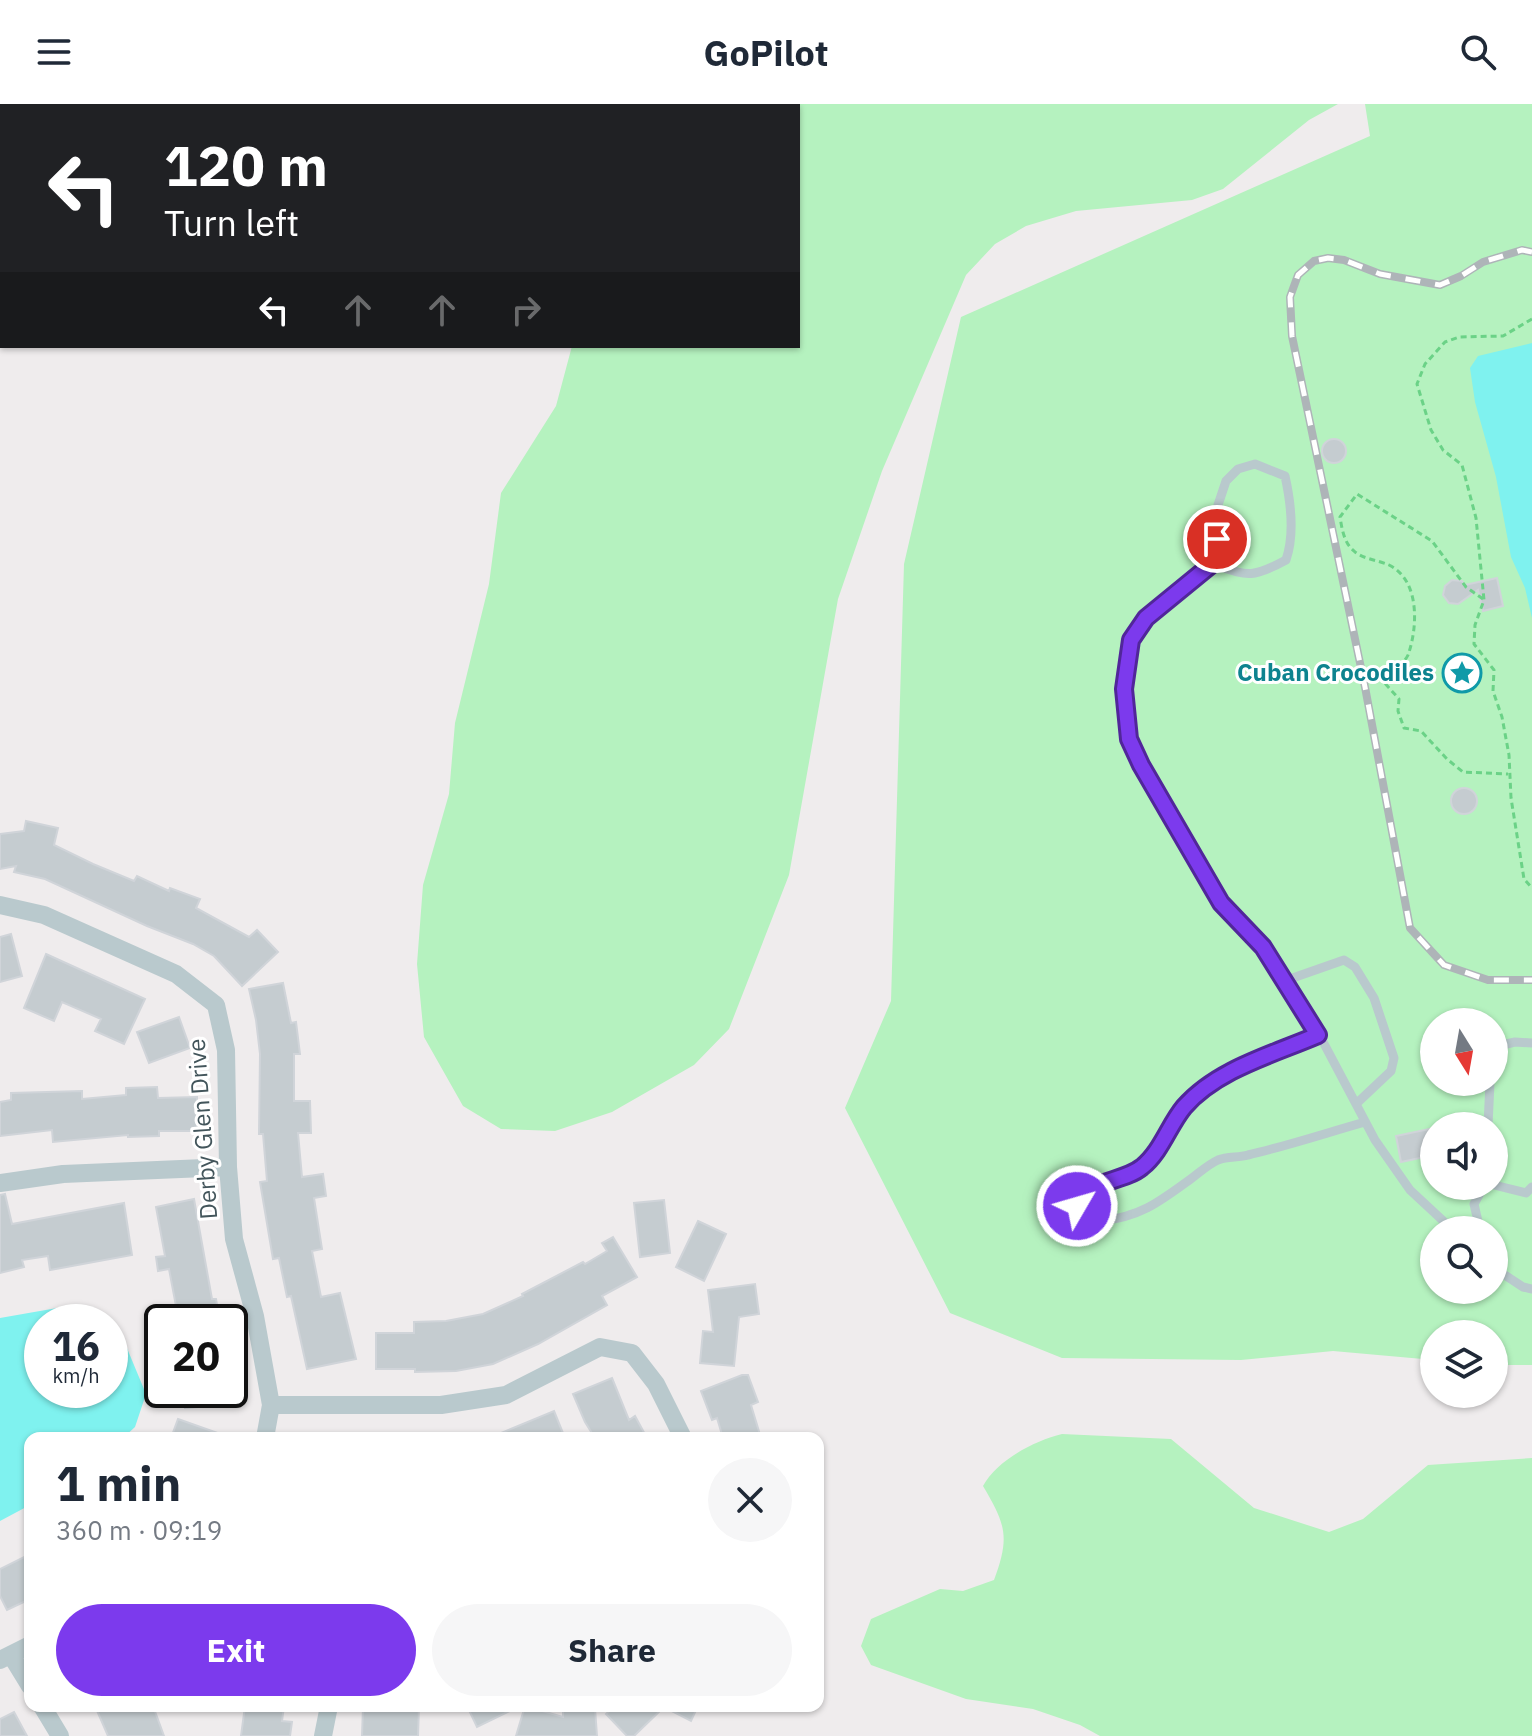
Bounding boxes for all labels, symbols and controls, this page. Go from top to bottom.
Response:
text: GoPilot [704,29,828,76]
icon: menu [32,30,76,74]
icon: search [1456,30,1500,74]
text: 120 m [164,129,328,201]
icon: left [32,136,136,240]
text: Turn left [164,199,299,246]
icon: left [252,288,296,332]
icon: ahead [336,288,380,332]
icon: ahead [420,288,464,332]
icon: right [504,288,548,332]
pin [1183,505,1251,573]
icon: arrive [1195,517,1239,561]
place icon: Cuban Crocodiles [1441,652,1483,694]
place label: Cuban Crocodiles [1237,656,1434,688]
north arrow [1420,1008,1508,1096]
map controls [1420,1008,1508,1408]
street label: Derby Glen Drive [180,1038,224,1220]
button: sound [1420,1112,1508,1200]
position arrow [1035,1164,1119,1248]
button: search [1420,1216,1508,1304]
speed limit sign: 20 [144,1304,248,1408]
text: 16 [52,1320,100,1372]
button: layers [1420,1320,1508,1408]
text: km/h [52,1362,100,1389]
text: 1 min [56,1452,181,1514]
button: close [708,1458,792,1542]
text: 360 m · 09:19 [56,1513,222,1547]
button: Exit [56,1604,416,1696]
button: Share [432,1604,792,1696]

